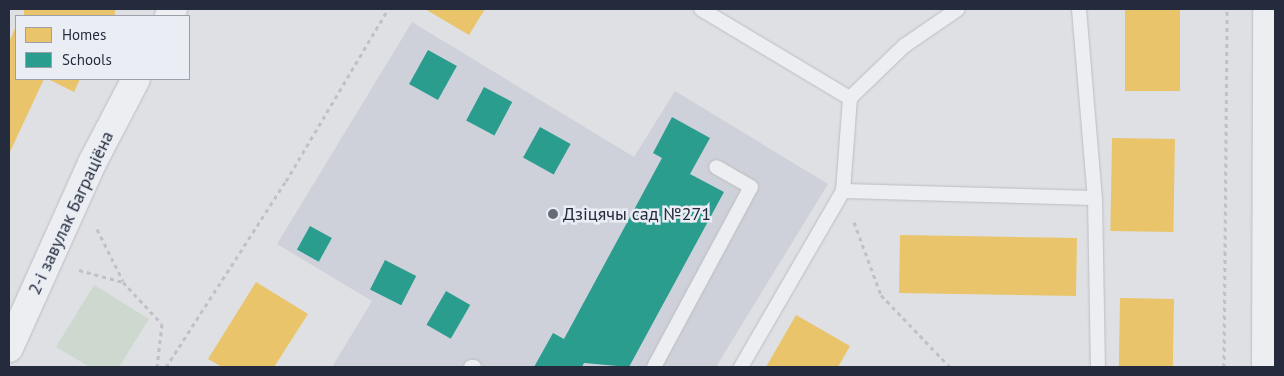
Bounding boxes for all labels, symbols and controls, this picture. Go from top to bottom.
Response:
legend [15,15,190,80]
text: Homes [62,25,106,44]
text: Schools [62,50,112,69]
street label: 2-і завулак Баграціёна [24,128,118,298]
place label: Дзіцячы сад №271 [563,203,711,225]
marker: Дзіцячы сад №271 [547,208,559,220]

